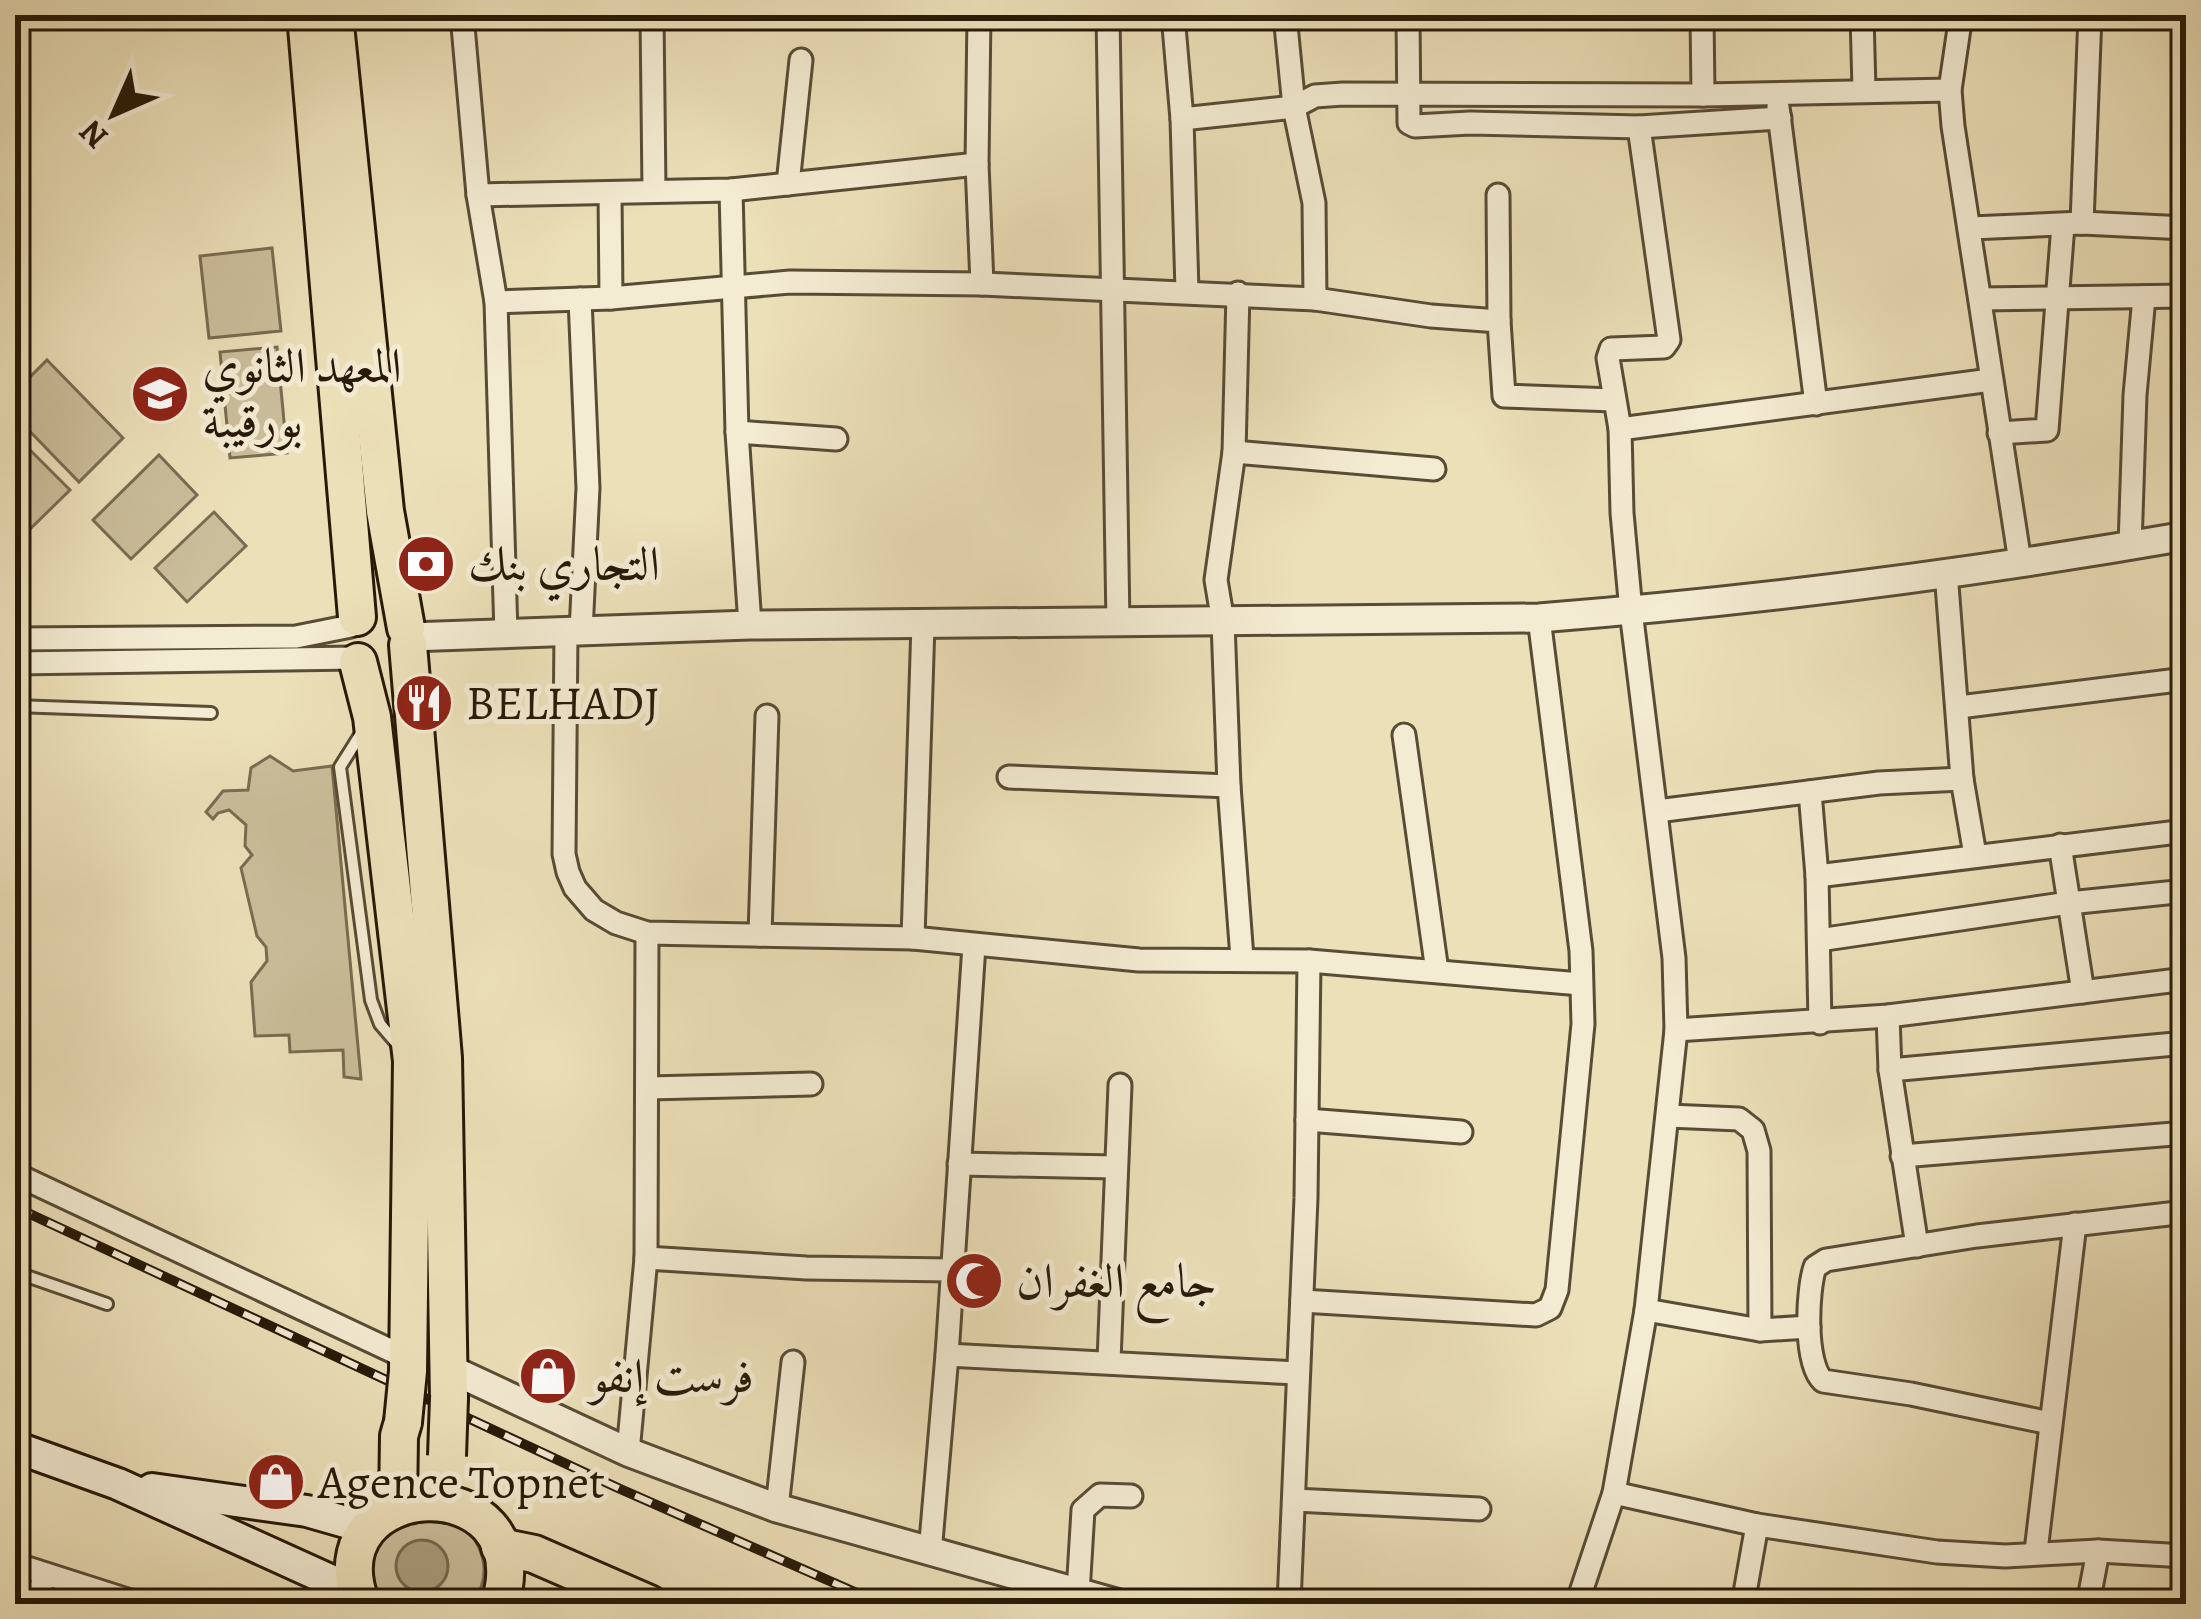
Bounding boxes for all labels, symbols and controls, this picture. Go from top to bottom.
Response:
north arrow [54,54,174,174]
text: N [69,110,118,159]
place label: المعهد الثانوي بورقيبة [202,333,402,454]
school or university icon: المعهد الثانوي بورقيبة [129,363,191,425]
place label: التجاري بنك [468,531,660,602]
bank icon: التجاري بنك [395,533,457,595]
place label: BELHADJ [466,670,660,736]
restaurant icon: BELHADJ [393,672,455,734]
place label: جامع الغفران [1016,1248,1217,1324]
mosque icon: جامع الغفران [943,1250,1005,1312]
place label: فرست إنفو [586,1343,754,1409]
shop icon: فرست إنفو [517,1345,579,1407]
place label: Agence Topnet [317,1449,605,1515]
shop icon: Agence Topnet [245,1451,307,1513]

